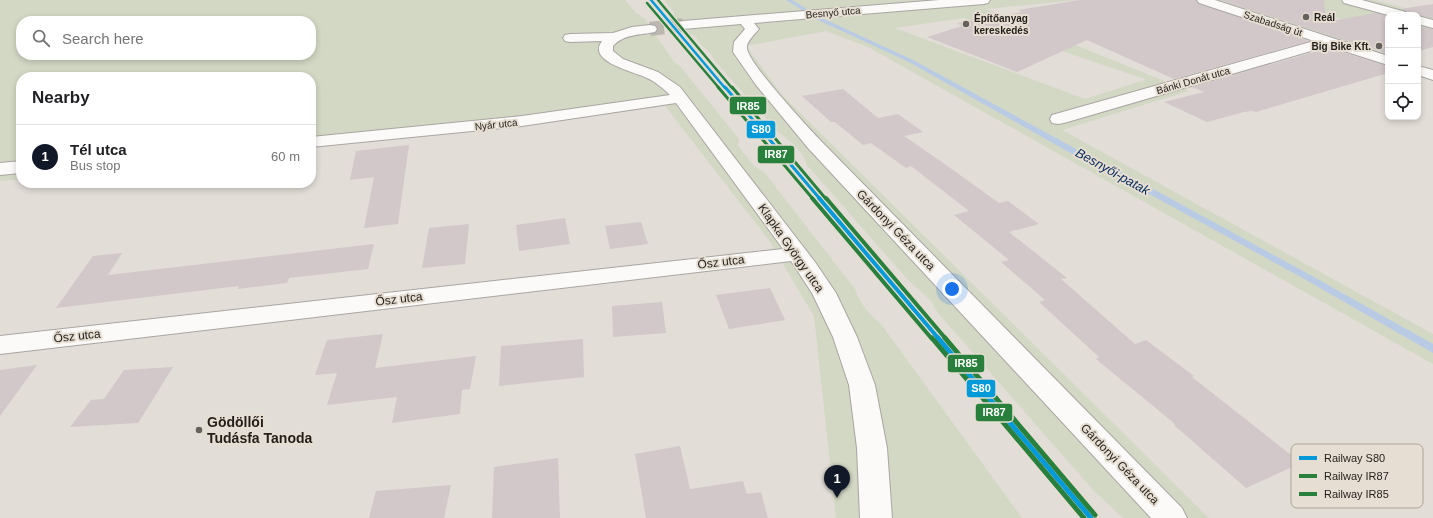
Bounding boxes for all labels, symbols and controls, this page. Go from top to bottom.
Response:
street label: Besnyő utca [805,5,861,20]
street label: Szabadság út [1242,9,1304,38]
place label: Építőanyag kereskedés [974,12,1029,36]
marker: Reál [1301,12,1311,22]
place label: Reál [1314,12,1335,23]
map controls [1385,12,1421,120]
button: + [1385,12,1421,48]
search box [16,16,316,60]
marker: Építőanyag kereskedés [961,19,971,29]
icon: search [30,27,52,49]
text: Search here [62,30,144,47]
place label: Big Bike Kft. [1312,41,1371,52]
marker: Big Bike Kft. [1374,41,1384,51]
button: − [1385,48,1421,84]
street label: Bánki Donát utca [1155,65,1232,96]
button: locate [1385,84,1421,120]
text: Nearby [32,88,90,107]
line badge: IR85 [729,96,767,115]
text: IR85 [736,100,760,112]
street label: Nyár utca [474,117,518,132]
line badge: S80 [746,120,776,139]
text: S80 [751,123,771,135]
text: Tél utca [70,141,127,158]
line badge: IR87 [757,145,795,164]
water label: Besnyői-patak [1073,145,1154,199]
text: IR87 [764,148,788,160]
text: 1 [41,149,49,164]
text: 60 m [271,149,300,164]
text: Bus stop [70,158,121,173]
street label: Gárdonyi Géza utca [854,187,938,273]
street label: Klapka György utca [755,201,827,295]
street label: Ősz utca [697,251,746,272]
your location [942,279,962,299]
street label: Ősz utca [375,288,424,309]
street label: Ősz utca [53,326,102,345]
line badge: IR85 [947,354,985,373]
text: IR85 [954,357,978,369]
line badge: S80 [966,379,996,398]
text: S80 [971,382,991,394]
line badge: IR87 [975,403,1013,422]
text: IR87 [982,406,1006,418]
place label: Gödöllői Tudásfa Tanoda [207,414,312,446]
street label: Gárdonyi Géza utca [1078,421,1162,507]
marker: Gödöllői Tudásfa Tanoda [194,425,204,435]
legend [1291,444,1423,508]
text: Railway S80 [1324,452,1385,464]
pin: 1 [824,465,850,498]
text: Railway IR87 [1324,470,1389,482]
text: Railway IR85 [1324,488,1389,500]

